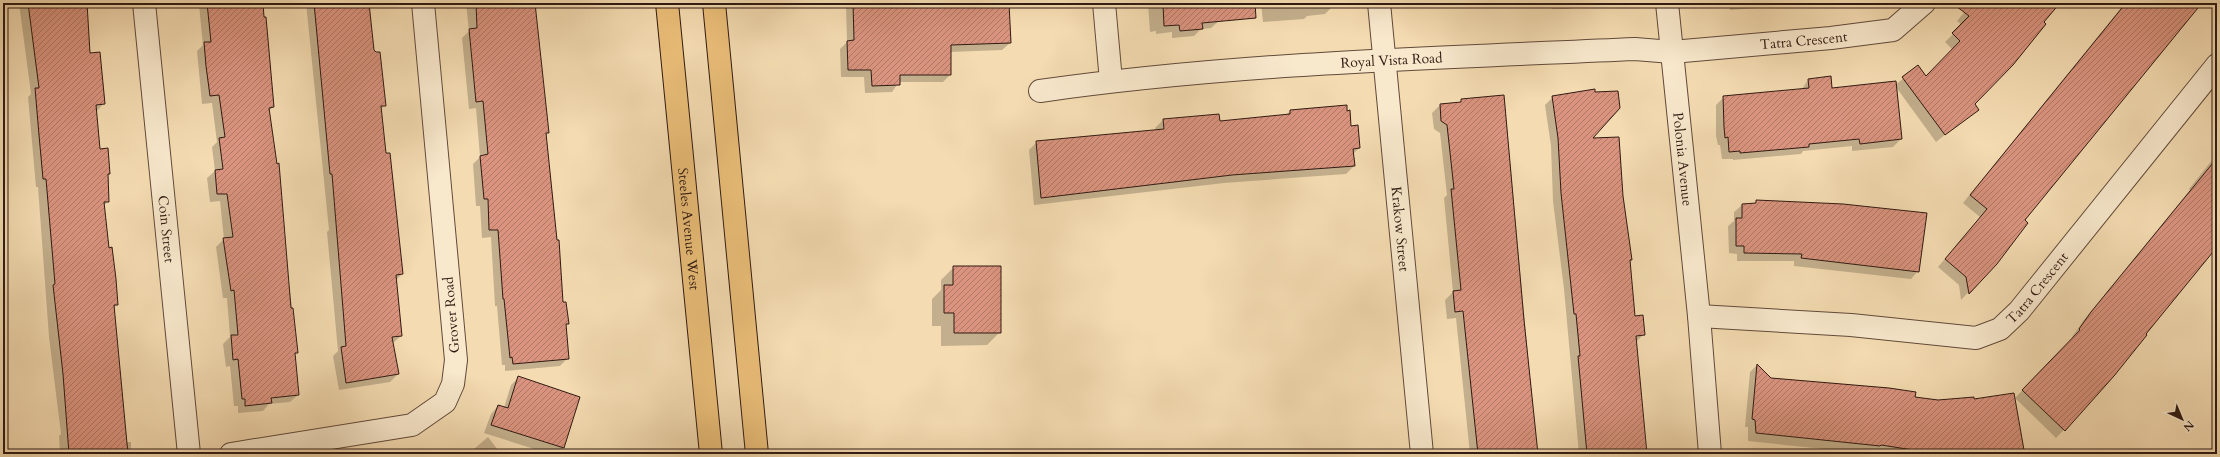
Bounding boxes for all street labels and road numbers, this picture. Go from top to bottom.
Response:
street label: Tatra Crescent [1759,27,1849,54]
street label: Royal Vista Road [1340,48,1443,73]
street label: Polonia Avenue [1668,111,1697,207]
street label: Steeles Avenue West [673,167,704,292]
street label: Krakow Street [1387,186,1414,273]
street label: Coin Street [153,194,179,264]
street label: Tatra Crescent [2002,248,2073,328]
street label: Grover Road [439,275,464,354]

